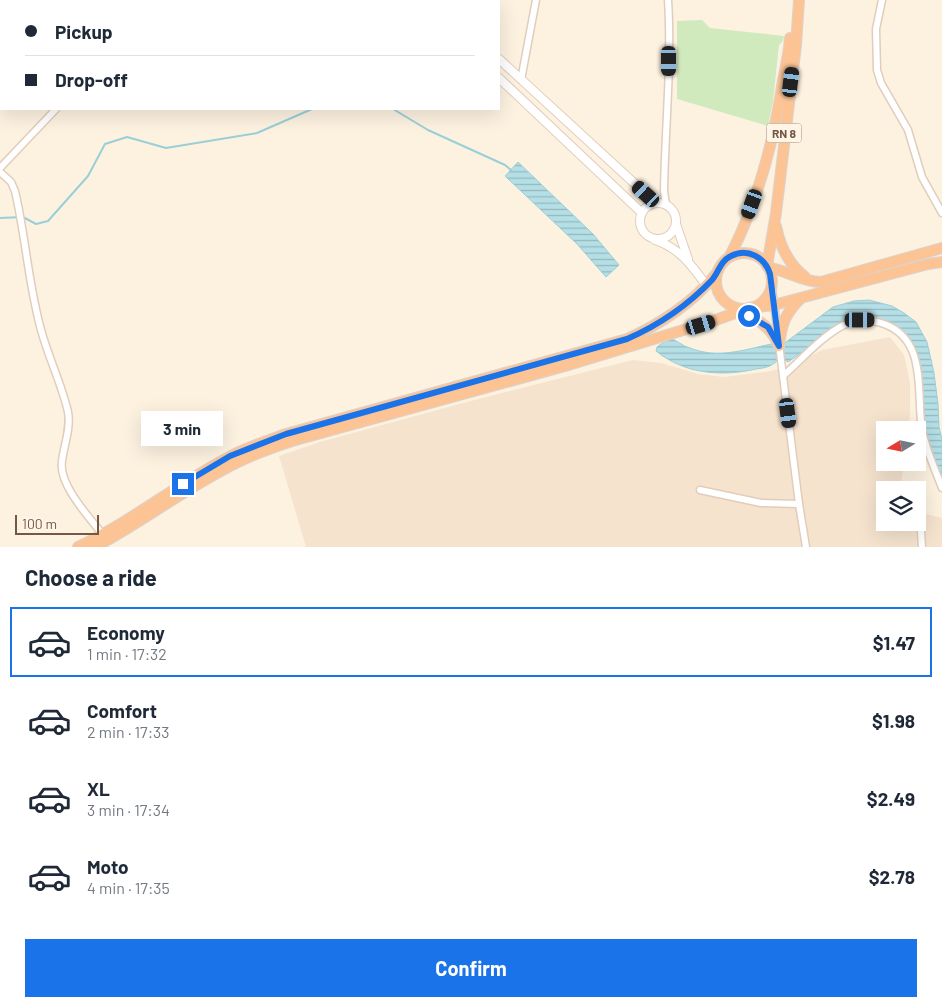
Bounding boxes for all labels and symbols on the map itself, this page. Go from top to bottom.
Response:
car [661,46,676,76]
car [781,66,800,98]
road number: RN 8 [766,124,802,142]
car [629,178,662,210]
car [739,187,764,221]
route start [738,305,760,327]
car [684,313,717,337]
car [845,313,875,328]
car [778,397,797,429]
callout: 3 min [142,412,224,446]
north arrow [876,421,926,471]
route end [172,473,194,495]
scale bar [15,512,99,535]

